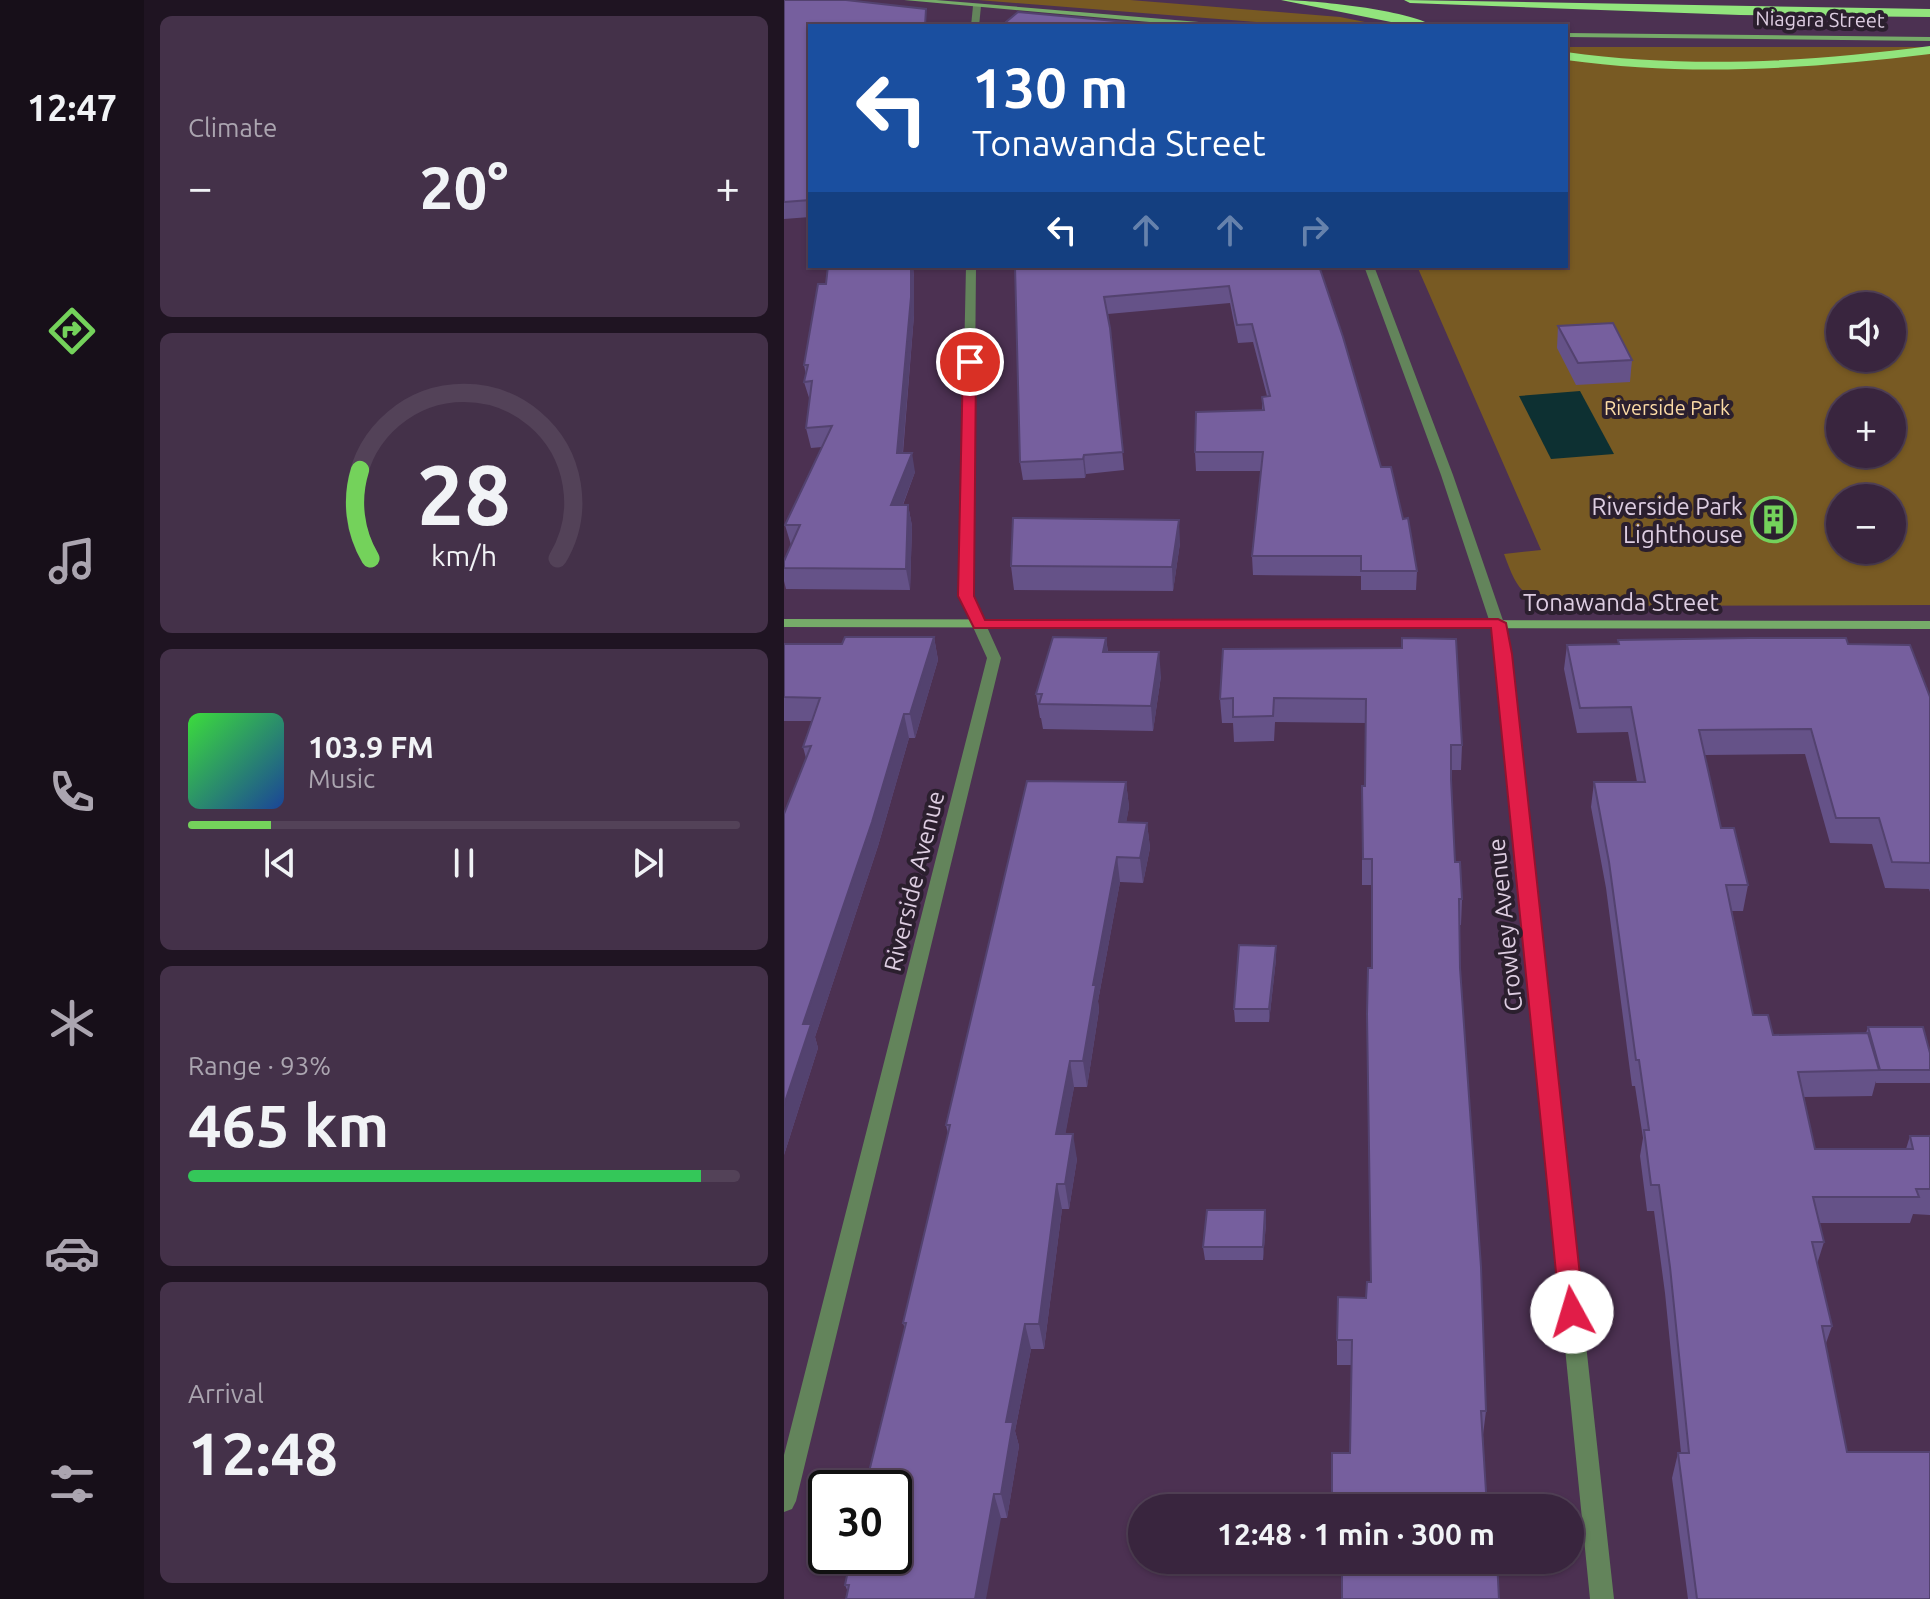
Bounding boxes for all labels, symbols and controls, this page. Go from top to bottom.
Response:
street label: Niagara Street [1755,6,1885,32]
icon: left [840,56,944,160]
text: 130 m [972,56,1128,119]
text: 12:47 [27,87,117,128]
text: Climate [188,113,277,142]
text: Tonawanda Street [972,122,1266,163]
text: 20° [420,153,508,220]
text: − [188,162,213,211]
text: + [715,162,740,211]
icon: left [1040,208,1084,252]
icon: ahead [1124,208,1168,252]
icon: ahead [1208,208,1252,252]
icon: right [1292,208,1336,252]
map controls [1826,292,1906,564]
button: sound [1826,292,1906,372]
icon: directions [44,303,100,359]
pin [936,328,1004,396]
icon: arrive [948,340,992,384]
button: + [1826,388,1906,468]
park label: Riverside Park [1604,396,1730,419]
text: 28 [417,446,511,540]
button: − [1826,484,1906,564]
place label: Riverside Park Lighthouse [1592,493,1743,548]
building icon: Riverside Park Lighthouse [1750,496,1798,544]
icon: music [44,533,100,589]
text: km/h [431,539,497,571]
street label: Tonawanda Street [1523,589,1719,616]
text: 103.9 FM [308,730,434,764]
icon: phone [44,764,100,820]
text: Music [308,764,375,793]
street label: Riverside Avenue [879,788,949,974]
street label: Crowley Avenue [1482,837,1528,1013]
icon: previous [258,841,302,885]
icon: pause [442,841,486,885]
icon: next [626,841,670,885]
icon: climate [44,995,100,1051]
text: Range · 93% [188,1051,331,1080]
text: 465 km [188,1091,389,1158]
icon: car [44,1225,100,1281]
position arrow [1530,1270,1614,1354]
text: Arrival [188,1379,264,1408]
text: 12:48 [188,1419,338,1486]
icon: filters [44,1456,100,1512]
speed limit sign: 30 [808,1470,912,1574]
text: 12:48 · 1 min · 300 m [1217,1517,1495,1551]

